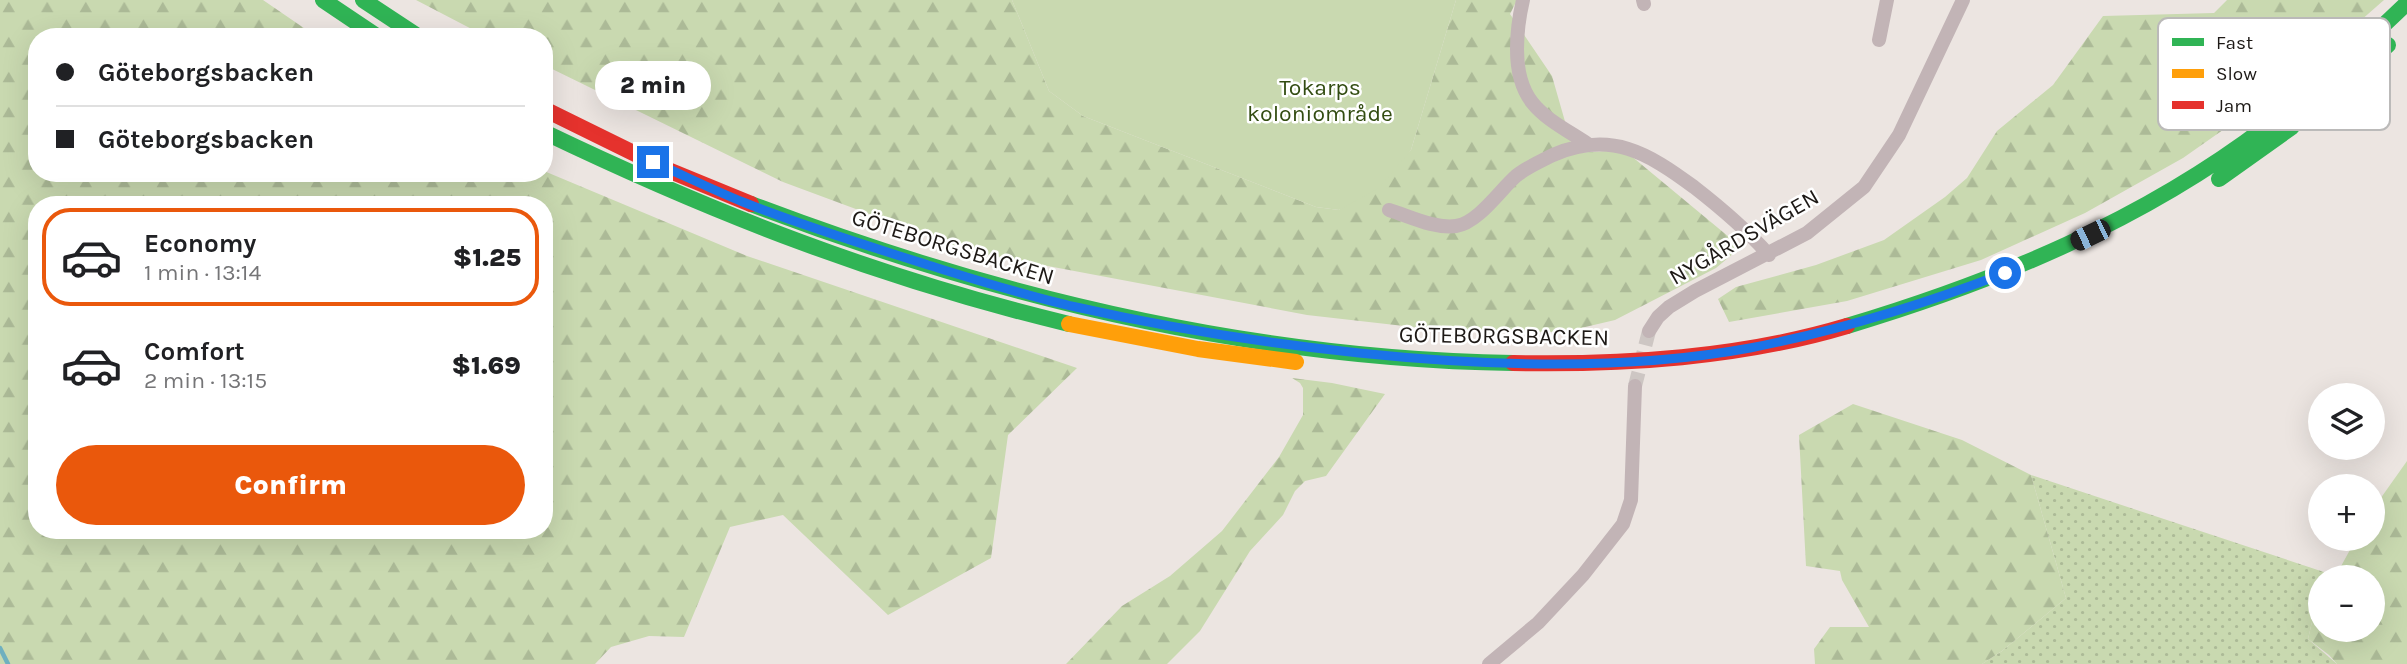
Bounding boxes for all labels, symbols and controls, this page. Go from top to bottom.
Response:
legend [2158,18,2390,130]
text: Fast [2216,32,2253,54]
text: Göteborgsbacken [98,57,314,88]
callout: 2 min [595,60,711,110]
text: Slow [2216,63,2257,85]
text: 2 min [620,72,686,99]
park label: Tokarps koloniområde [1247,74,1393,127]
text: Jam [2216,95,2252,117]
text: Göteborgsbacken [98,124,314,155]
route end [637,146,669,178]
street label: NYGÅRDSVÄGEN [1664,183,1824,291]
street label: GÖTEBORGSBACKEN [849,203,1057,291]
car [2067,216,2114,254]
icon: car [60,226,123,289]
text: Economy [144,228,256,259]
text: $1.25 [453,242,521,273]
route start [1989,257,2021,289]
text: 1 min · 13:14 [144,259,261,286]
street label: GÖTEBORGSBACKEN [1399,321,1609,351]
icon: car [60,334,123,397]
text: Comfort [144,336,245,367]
text: $1.69 [452,350,521,381]
text: 2 min · 13:15 [144,367,267,394]
map controls [2308,383,2385,642]
button: layers [2308,383,2385,460]
button: Confirm [56,445,525,525]
button: + [2308,474,2385,551]
button: − [2308,565,2385,642]

